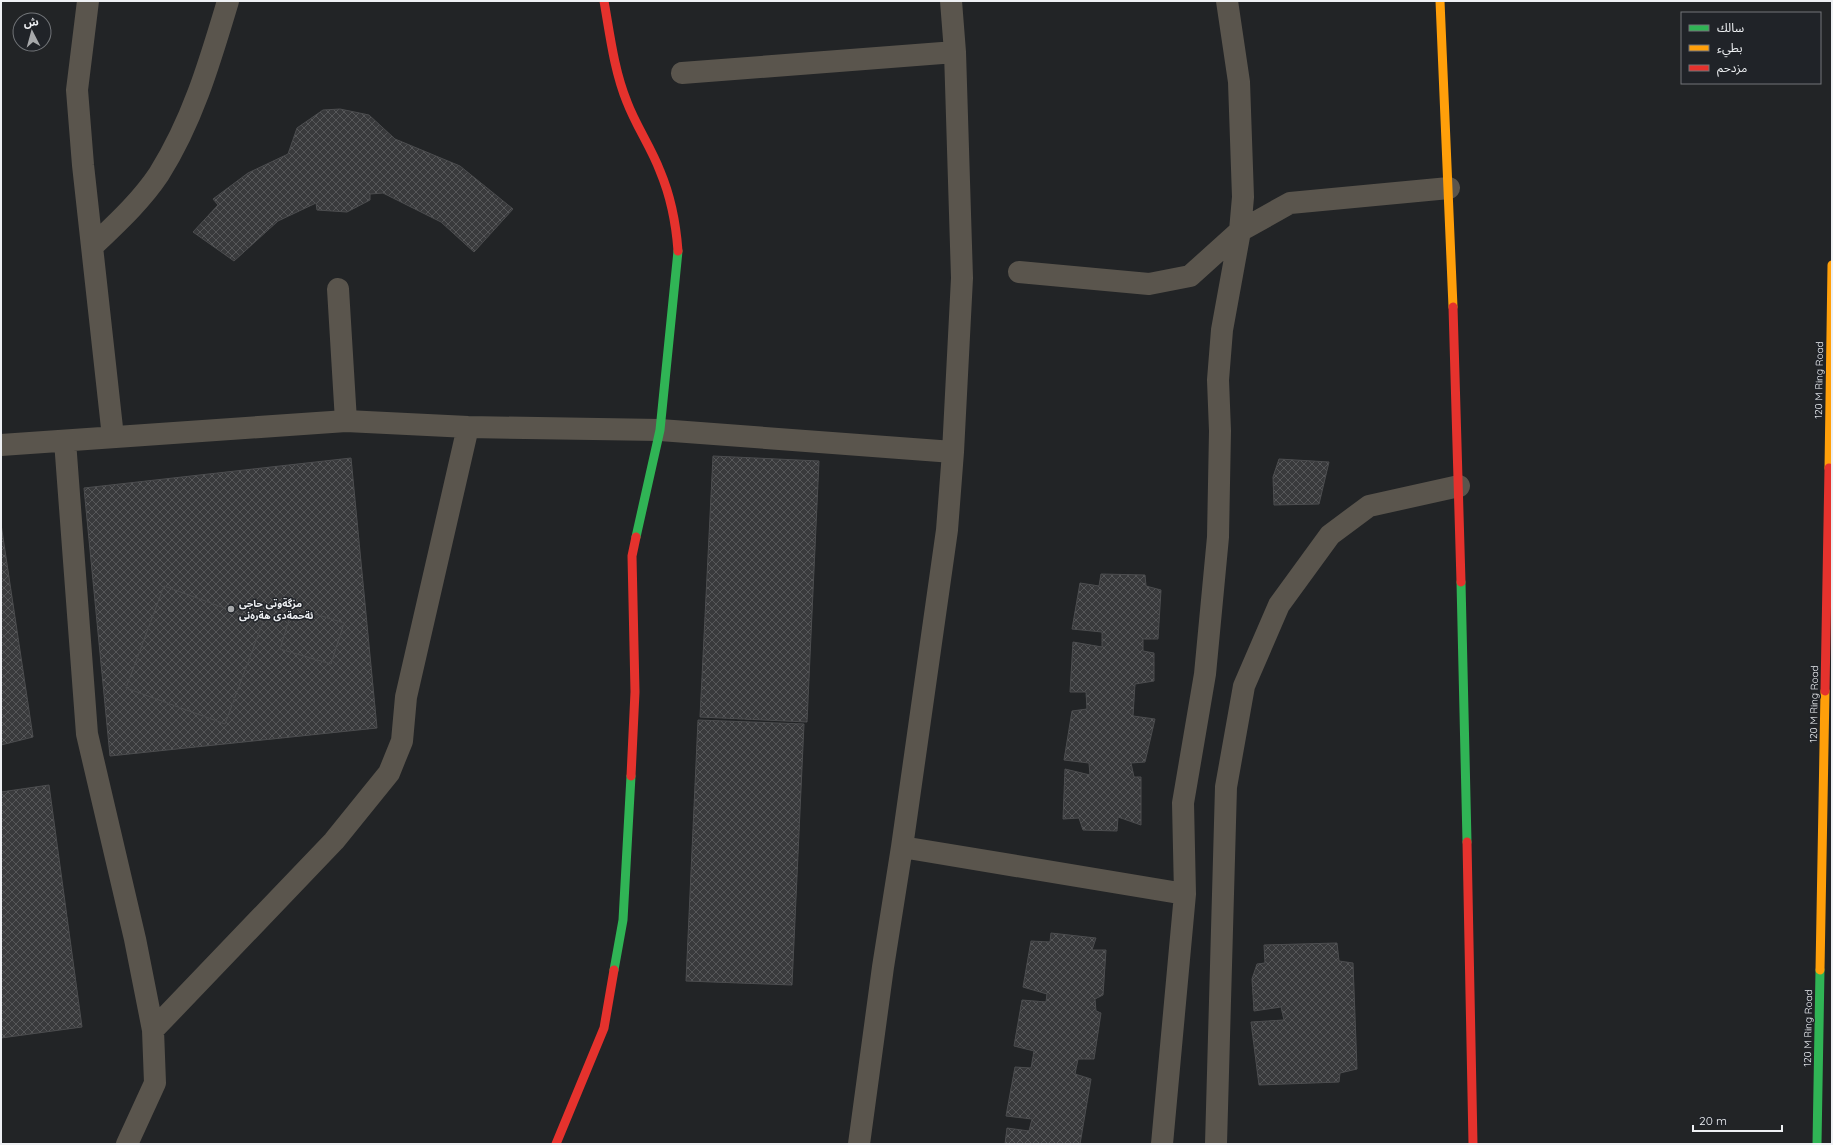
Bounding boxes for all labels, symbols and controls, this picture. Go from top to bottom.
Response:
north arrow [12,12,52,52]
legend [1681,12,1821,84]
text: ش [23,14,39,30]
text: سالك [1717,20,1744,35]
text: بطيء [1717,40,1743,58]
text: مزدحم [1717,60,1747,77]
street label: 120 M Ring Road [1812,341,1826,419]
place label: مزگةوتی حاجی ئةحمةدی هةرەنی [239,597,314,622]
marker: مزگةوتی حاجی ئةحمةدی هةرەنی [226,604,236,614]
street label: 120 M Ring Road [1807,665,1821,743]
street label: 120 M Ring Road [1801,989,1815,1067]
scale bar [1693,1107,1782,1133]
text: 20 m [1699,1113,1727,1128]

